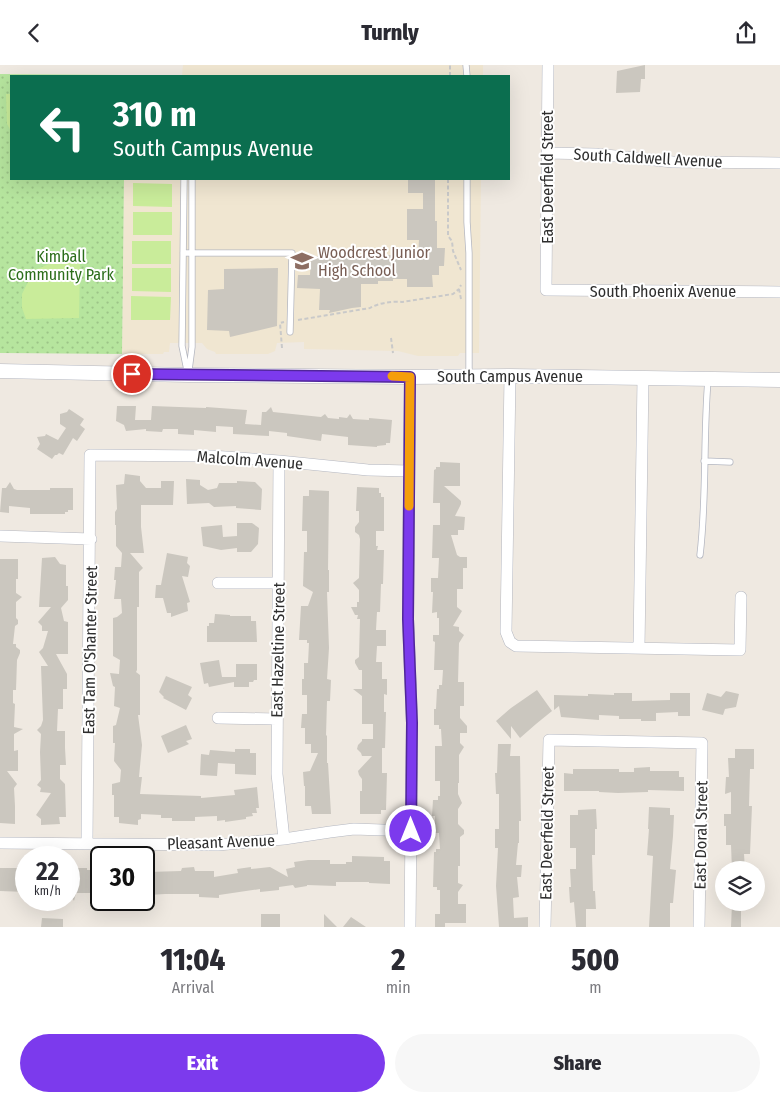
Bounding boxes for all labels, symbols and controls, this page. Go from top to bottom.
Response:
icon: back [20,19,48,47]
text: Turnly [361,19,419,46]
icon: share [732,19,760,47]
text: 310 m [113,93,197,135]
icon: left [30,95,95,160]
street label: East Deerfield Street [538,109,557,244]
text: South Campus Avenue [113,135,314,162]
street label: South Caldwell Avenue [573,145,723,171]
place label: Woodcrest Junior High School [318,243,431,280]
park label: Kimball Community Park [8,247,115,284]
school or university icon: Woodcrest Junior High School [289,248,315,274]
street label: South Phoenix Avenue [590,282,736,301]
pin [111,353,153,395]
icon: arrive [118,360,146,388]
street label: South Campus Avenue [437,367,583,386]
street label: Malcolm Avenue [196,447,304,473]
street label: East Tam O'Shanter Street [79,565,101,735]
street label: East Hazeltine Street [267,581,289,718]
street label: East Deerfield Street [536,765,558,900]
street label: East Doral Street [691,780,711,890]
position arrow [384,804,436,856]
street label: Pleasant Avenue [167,831,275,853]
speed limit sign: 30 [90,846,155,911]
text: 22 [36,857,59,887]
map controls [715,861,765,911]
button: layers [715,861,765,911]
text: km/h [34,884,61,898]
text: 11:04 [161,942,225,978]
text: 2 [391,942,405,978]
text: 500 [571,942,619,978]
text: Arrival [172,978,214,997]
text: min [386,978,411,997]
text: m [589,978,601,997]
button: Exit [20,1034,385,1092]
button: Share [395,1034,760,1092]

